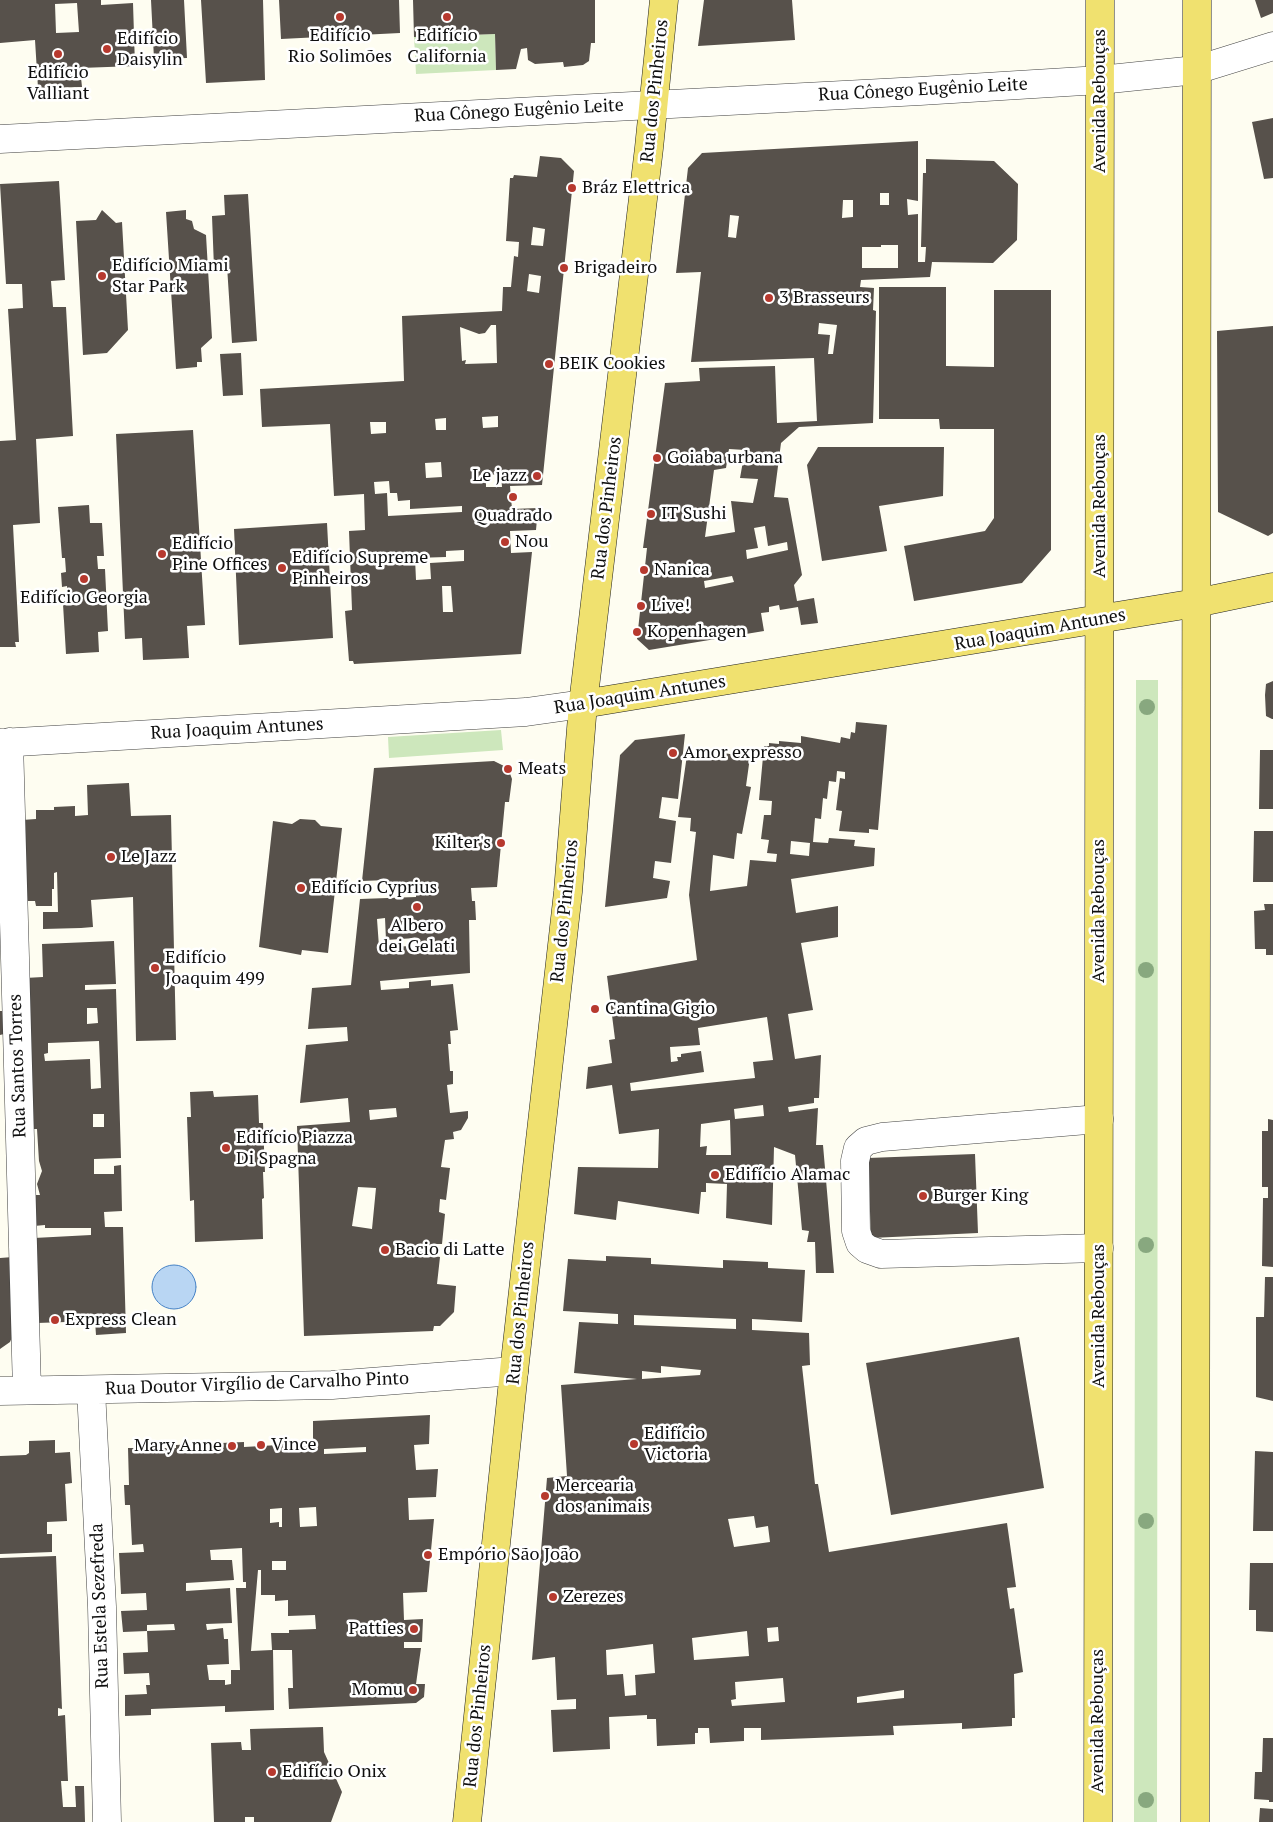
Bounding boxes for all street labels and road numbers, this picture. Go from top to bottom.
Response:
street label: Rua dos Pinheiros [637,18,673,164]
street label: Avenida Rebouças [1089,29,1111,173]
street label: Rua Cônego Eugênio Leite [818,74,1028,106]
street label: Rua Cônego Eugênio Leite [414,95,624,127]
street label: Avenida Rebouças [1089,434,1111,578]
street label: Rua dos Pinheiros [588,435,626,581]
street label: Rua Joaquim Antunes [953,604,1127,656]
street label: Rua Joaquim Antunes [553,671,727,719]
street label: Rua Joaquim Antunes [150,714,324,744]
street label: Rua dos Pinheiros [547,838,583,984]
street label: Avenida Rebouças [1088,839,1110,983]
street label: Rua Santos Torres [5,994,31,1138]
street label: Rua dos Pinheiros [503,1240,539,1386]
street label: Avenida Rebouças [1088,1244,1110,1388]
street label: Rua Doutor Virgílio de Carvalho Pinto [105,1368,409,1400]
street label: Rua Estela Sezefreda [86,1523,114,1689]
street label: Rua dos Pinheiros [460,1643,496,1789]
street label: Avenida Rebouças [1087,1649,1109,1793]

